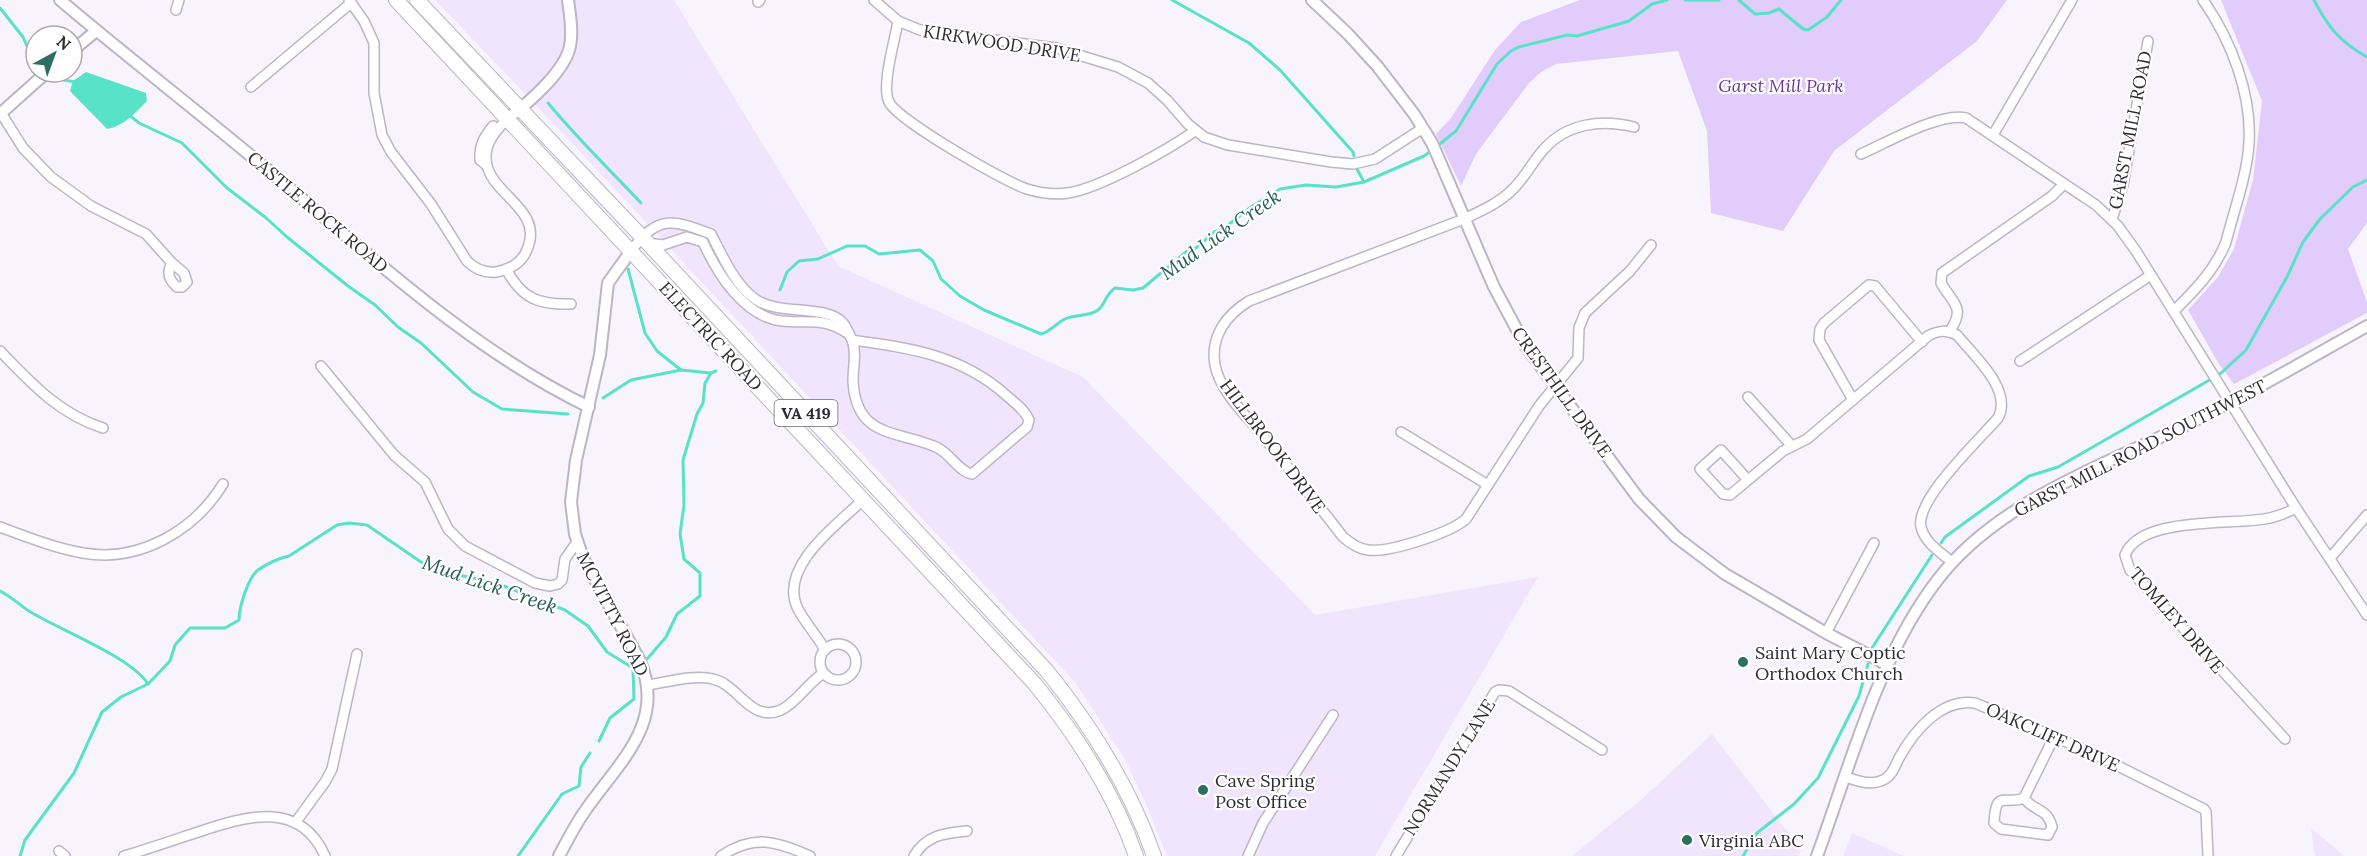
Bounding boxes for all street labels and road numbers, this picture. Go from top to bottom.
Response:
street label: KIRKWOOD DRIVE [921,19,1083,67]
street label: GARST MILL ROAD [2103,49,2157,211]
street label: CASTLE ROCK ROAD [243,146,393,278]
street label: ELECTRIC ROAD [654,276,768,396]
street label: CRESTHILL DRIVE [1507,322,1617,462]
street label: HILLBROOK DRIVE [1215,374,1331,518]
street label: GARST MILL ROAD SOUTHWEST [2010,374,2270,522]
road number: VA 419 [774,400,838,426]
street label: MCVITTY ROAD [572,548,654,680]
street label: TOMLEY DRIVE [2125,562,2229,678]
street label: NORMANDY LANE [1398,694,1500,840]
street label: OAKCLIFF DRIVE [1982,697,2124,777]

